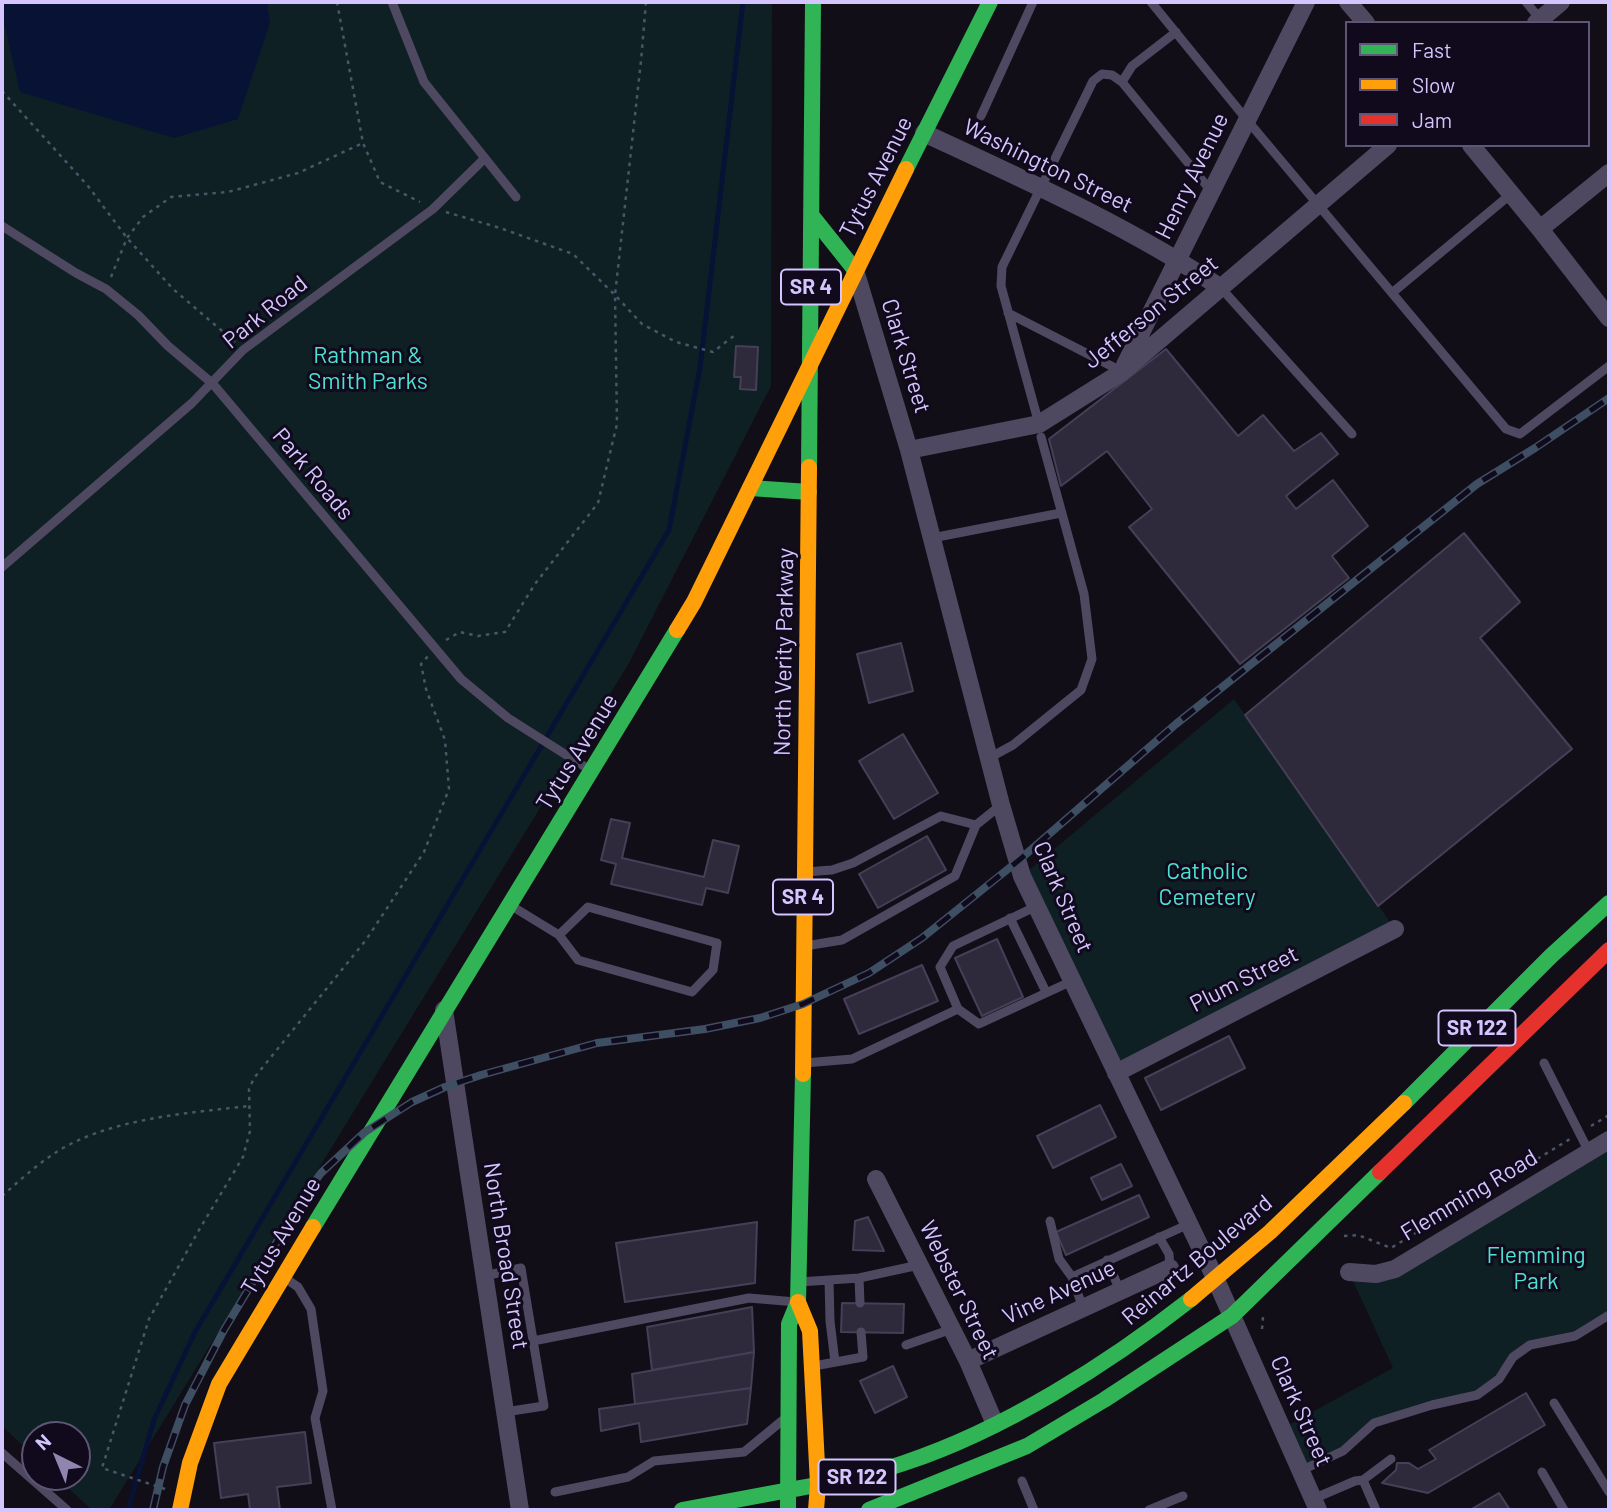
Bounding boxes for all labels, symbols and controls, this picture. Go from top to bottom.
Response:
legend [1345,21,1590,147]
text: Fast [1412,37,1452,62]
text: Slow [1412,72,1455,97]
text: Jam [1412,107,1452,132]
street label: Henry Avenue [1150,108,1234,244]
street label: Tytus Avenue [834,112,918,242]
street label: Washington Street [959,113,1137,219]
street label: Jefferson Street [1078,249,1224,375]
street label: Park Road [217,270,313,354]
road number: SR 4 [781,270,841,304]
street label: Clark Street [876,295,936,417]
park label: Rathman & Smith Parks [308,341,428,395]
street label: Park Roads [267,422,359,526]
street label: North Verity Parkway [768,548,800,756]
street label: Tytus Avenue [530,689,624,815]
street label: Clark Street [1027,837,1099,957]
park label: Catholic Cemetery [1158,857,1256,911]
road number: SR 4 [773,880,833,914]
street label: Plum Street [1185,940,1303,1018]
road number: SR 122 [1438,1010,1516,1046]
street label: Flemming Road [1396,1143,1542,1247]
street label: North Broad Street [478,1160,534,1352]
street label: Tytus Avenue [235,1172,327,1300]
street label: Reinartz Boulevard [1116,1189,1278,1331]
street label: Webster Street [914,1216,1004,1364]
park label: Flemming Park [1486,1241,1586,1295]
street label: Vine Avenue [998,1254,1120,1330]
street label: Clark Street [1264,1351,1338,1471]
north arrow [21,1421,91,1491]
text: N [30,1429,55,1454]
road number: SR 122 [818,1460,896,1494]

